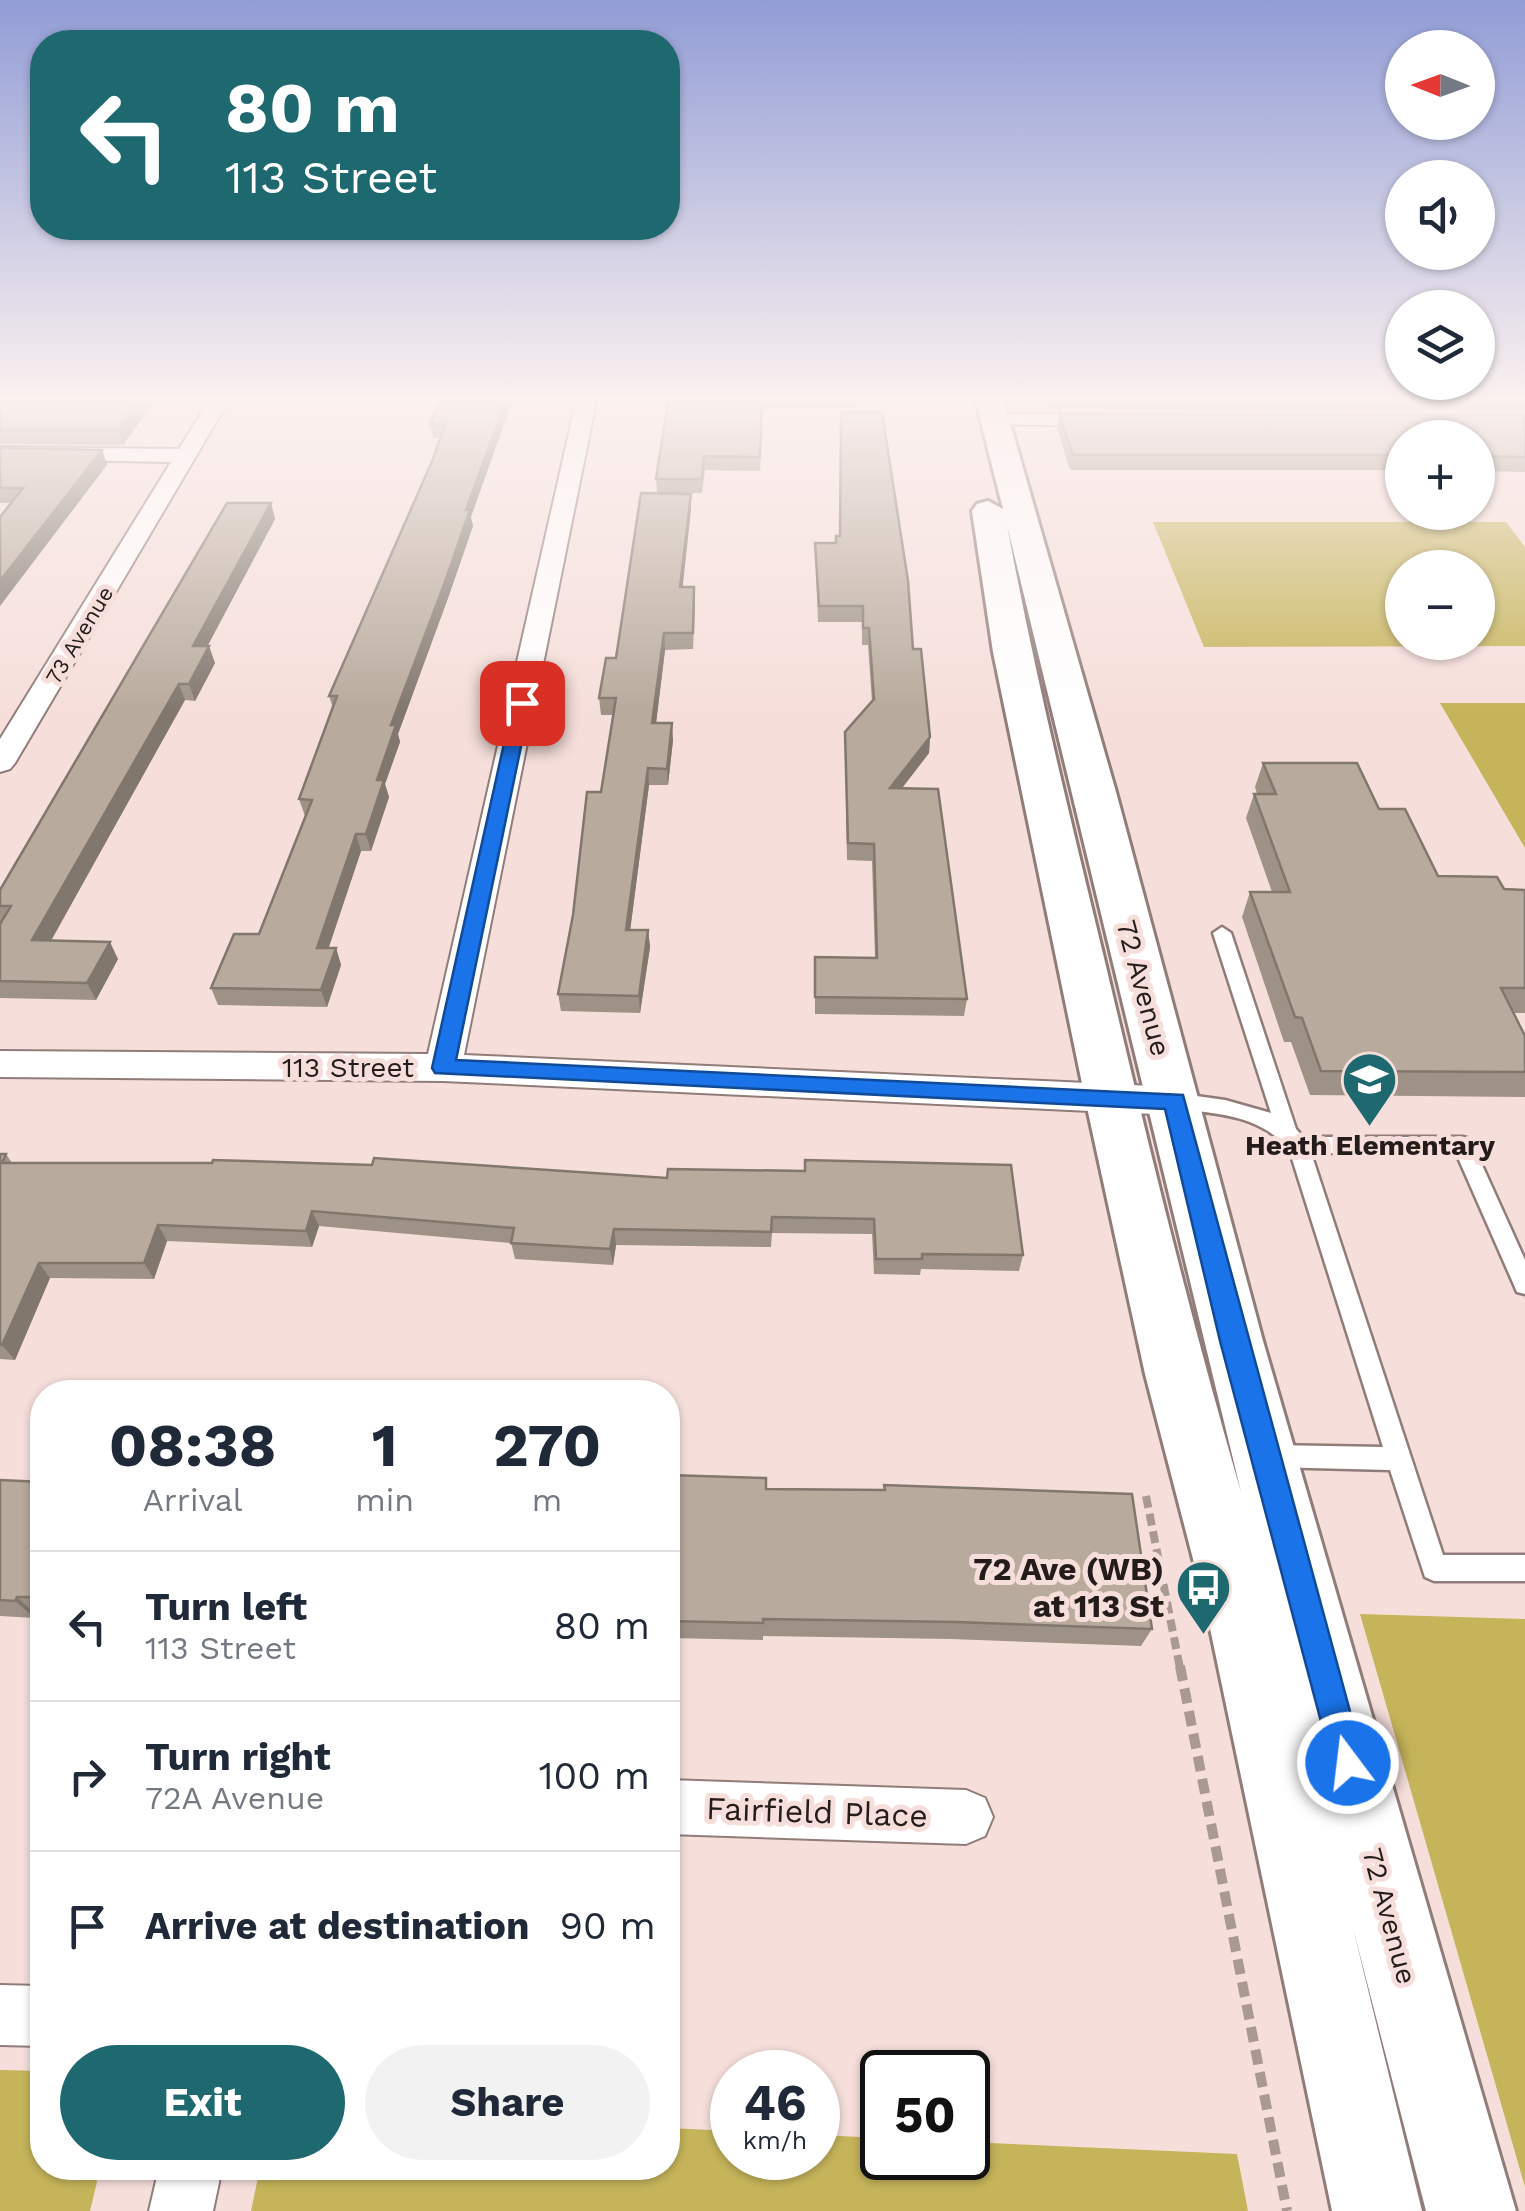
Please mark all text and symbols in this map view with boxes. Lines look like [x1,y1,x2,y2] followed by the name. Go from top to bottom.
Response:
[1385,30,1495,140] north arrow
[1385,30,1495,660] map controls
[225,67,400,149] text: 80 m
[60,70,190,200] icon: left
[225,151,437,204] text: 113 Street
[1385,160,1495,270] button: sound
[1385,290,1495,400] button: layers
[1385,420,1495,530] button: +
[1385,550,1495,660] button: −
[40,582,118,689] street label: 73 Avenue
[480,661,565,746] pin
[495,676,550,731] icon: arrive
[1110,916,1178,1060] street label: 72 Avenue
[1340,1049,1400,1128] school or university icon: Heath Elementary
[282,1051,414,1084] street label: 113 Street
[1245,1129,1495,1162] place label: Heath Elementary
[109,1410,276,1481] text: 08:38
[372,1410,398,1481] text: 1
[493,1410,601,1481] text: 270
[143,1481,243,1519] text: Arrival
[355,1481,414,1519] text: min
[532,1481,562,1519] text: m
[973,1550,1164,1625] place label: 72 Ave (WB) at 113 St
[1173,1557,1233,1636] bus stop icon: 72 Ave (WB) at 113 St
[145,1585,307,1629] text: Turn left
[60,1599,115,1654] icon: left
[554,1604,650,1648] text: 80 m
[145,1629,296,1667] text: 113 Street
[1296,1711,1400,1815] position arrow
[145,1735,331,1779] text: Turn right
[60,1749,115,1804] icon: right
[539,1754,650,1798] text: 100 m
[145,1779,324,1817] text: 72A Avenue
[706,1789,928,1835] street label: Fairfield Place
[1356,1844,1424,1988] street label: 72 Avenue
[60,1899,115,1954] icon: arrive
[145,1904,530,1948] text: Arrive at destination
[560,1904,656,1948] text: 90 m
[60,2045,345,2160] button: Exit
[365,2045,650,2160] button: Share
[860,2050,990,2180] speed limit sign: 50
[743,2073,807,2132] text: 46
[743,2126,807,2155] text: km/h

